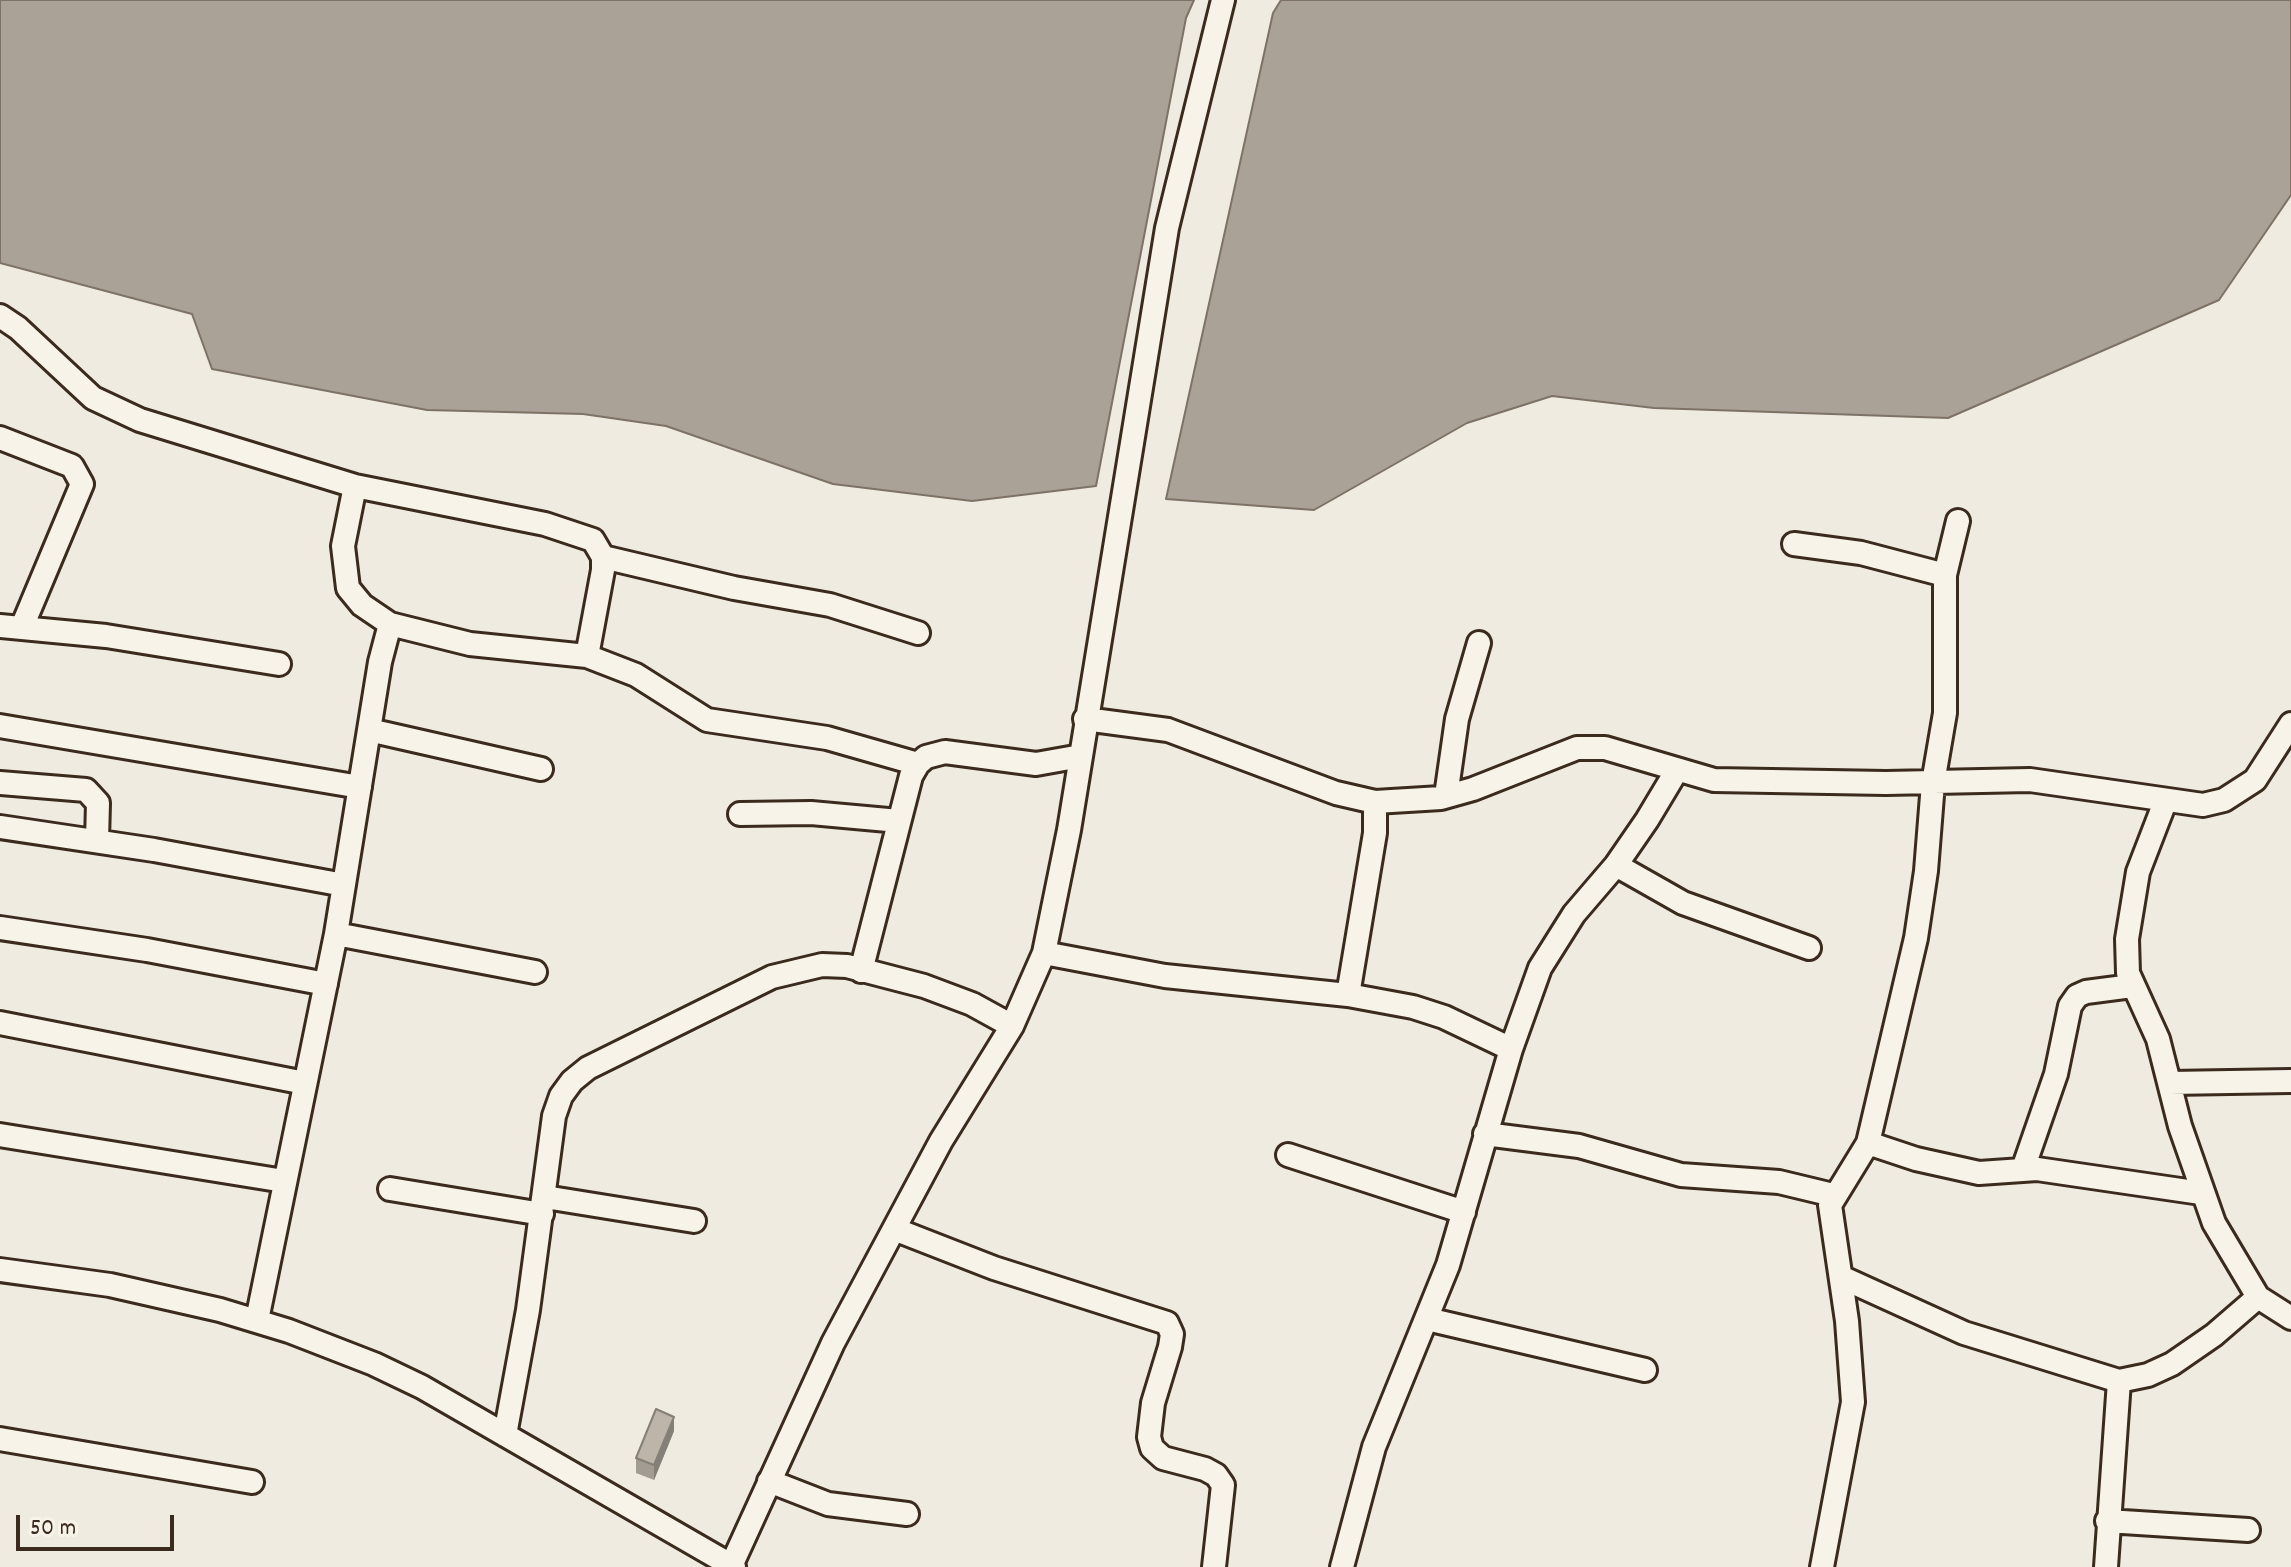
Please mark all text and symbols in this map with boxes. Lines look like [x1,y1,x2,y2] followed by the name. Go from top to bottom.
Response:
[20,1499,178,1549] scale bar
[30,1512,76,1546] text: 50 m

